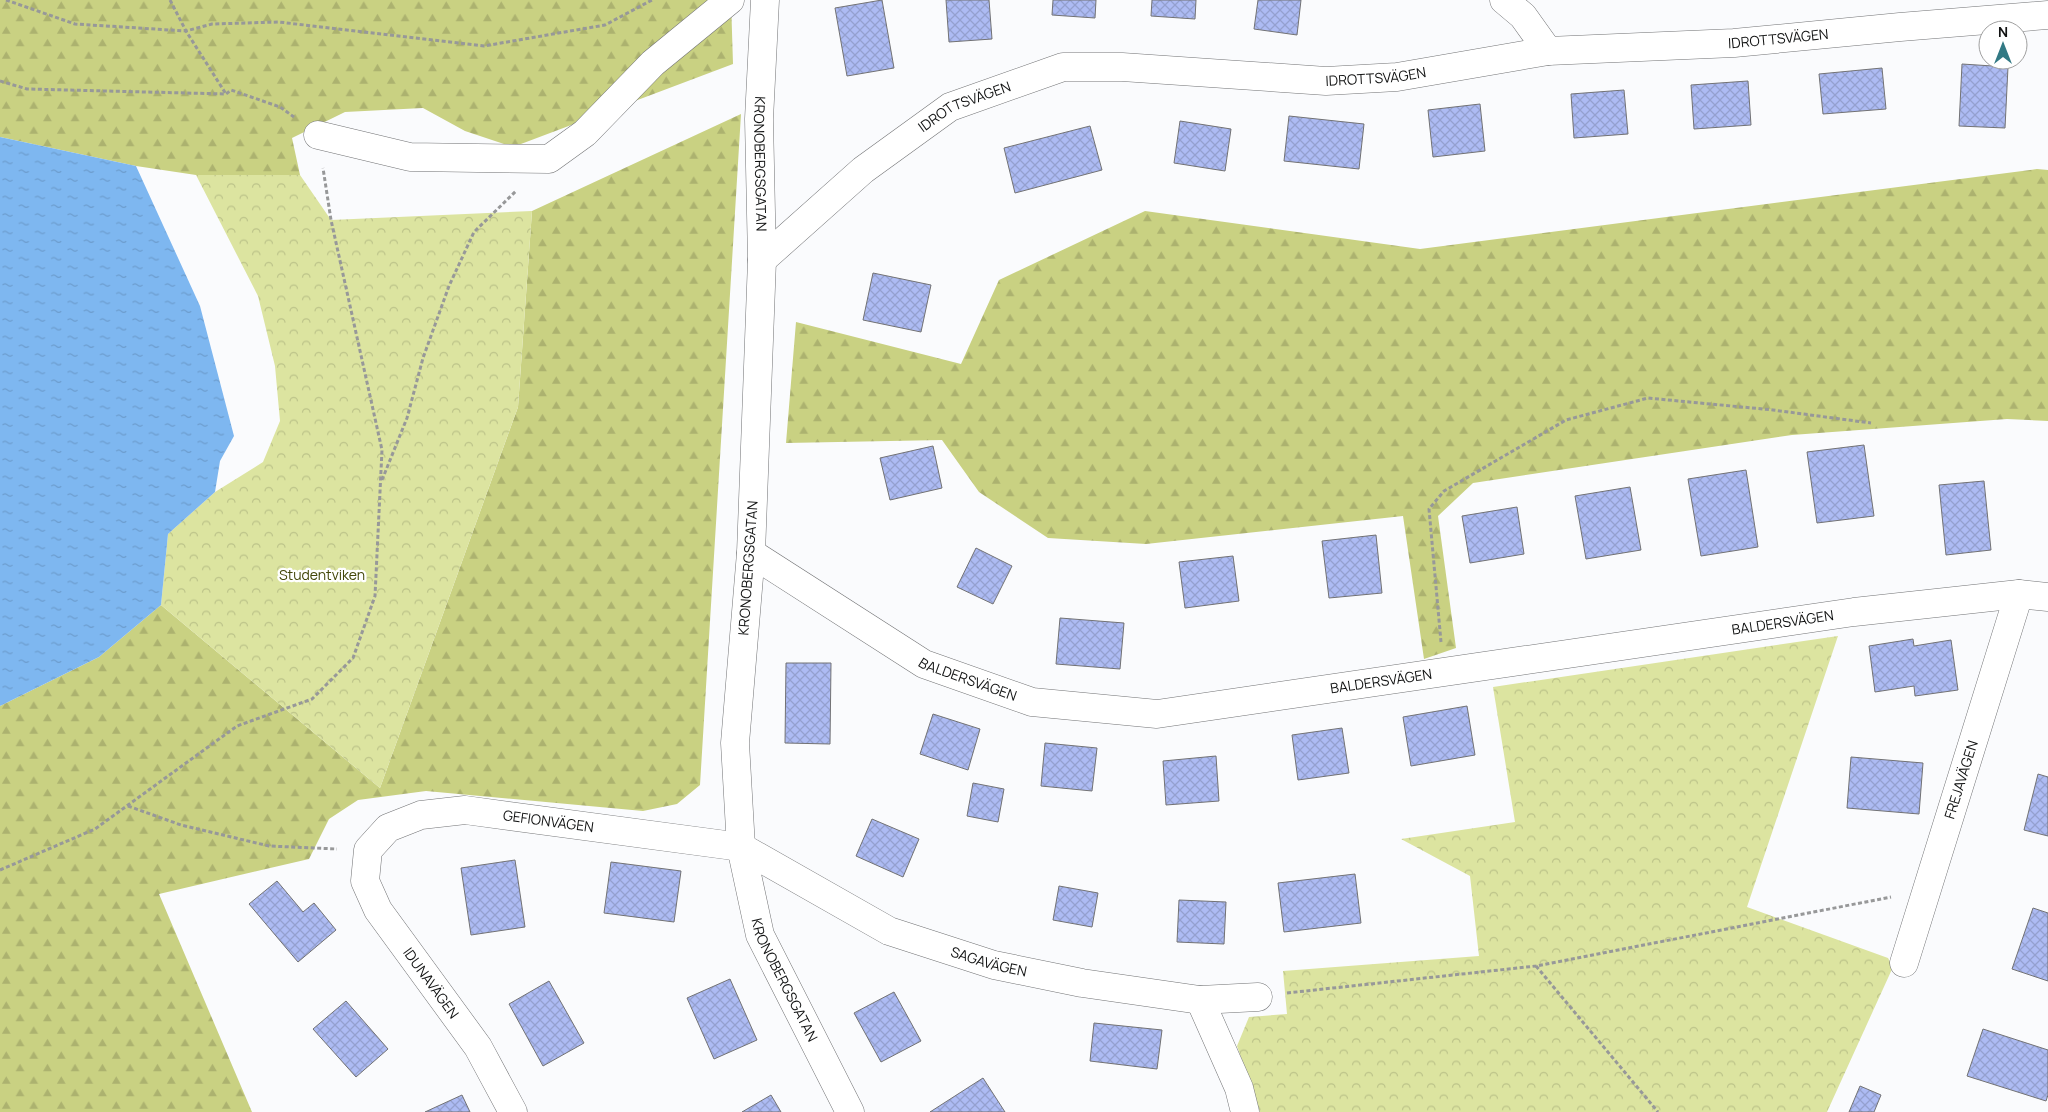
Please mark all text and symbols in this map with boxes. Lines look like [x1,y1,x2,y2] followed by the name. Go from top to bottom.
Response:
[1978,20,2028,70] north arrow
[1998,22,2008,41] text: N
[1728,24,1829,52] street label: IDROTTSVÄGEN
[1325,62,1427,90] street label: IDROTTSVÄGEN
[914,76,1013,136] street label: IDROTTSVÄGEN
[750,96,771,232] street label: KRONOBERGSGATAN
[733,500,762,636] street label: KRONOBERGSGATAN
[279,565,365,584] park label: Studentviken
[1730,605,1835,639] street label: BALDERSVÄGEN
[915,653,1020,705] street label: BALDERSVÄGEN
[1329,664,1433,698] street label: BALDERSVÄGEN
[1939,738,1982,821] street label: FREJAVÄGEN
[502,805,595,836] street label: GEFIONVÄGEN
[748,916,823,1045] street label: KRONOBERGSGATAN
[948,942,1029,980] street label: SAGAVÄGEN
[399,943,464,1022] street label: IDUNAVÄGEN

